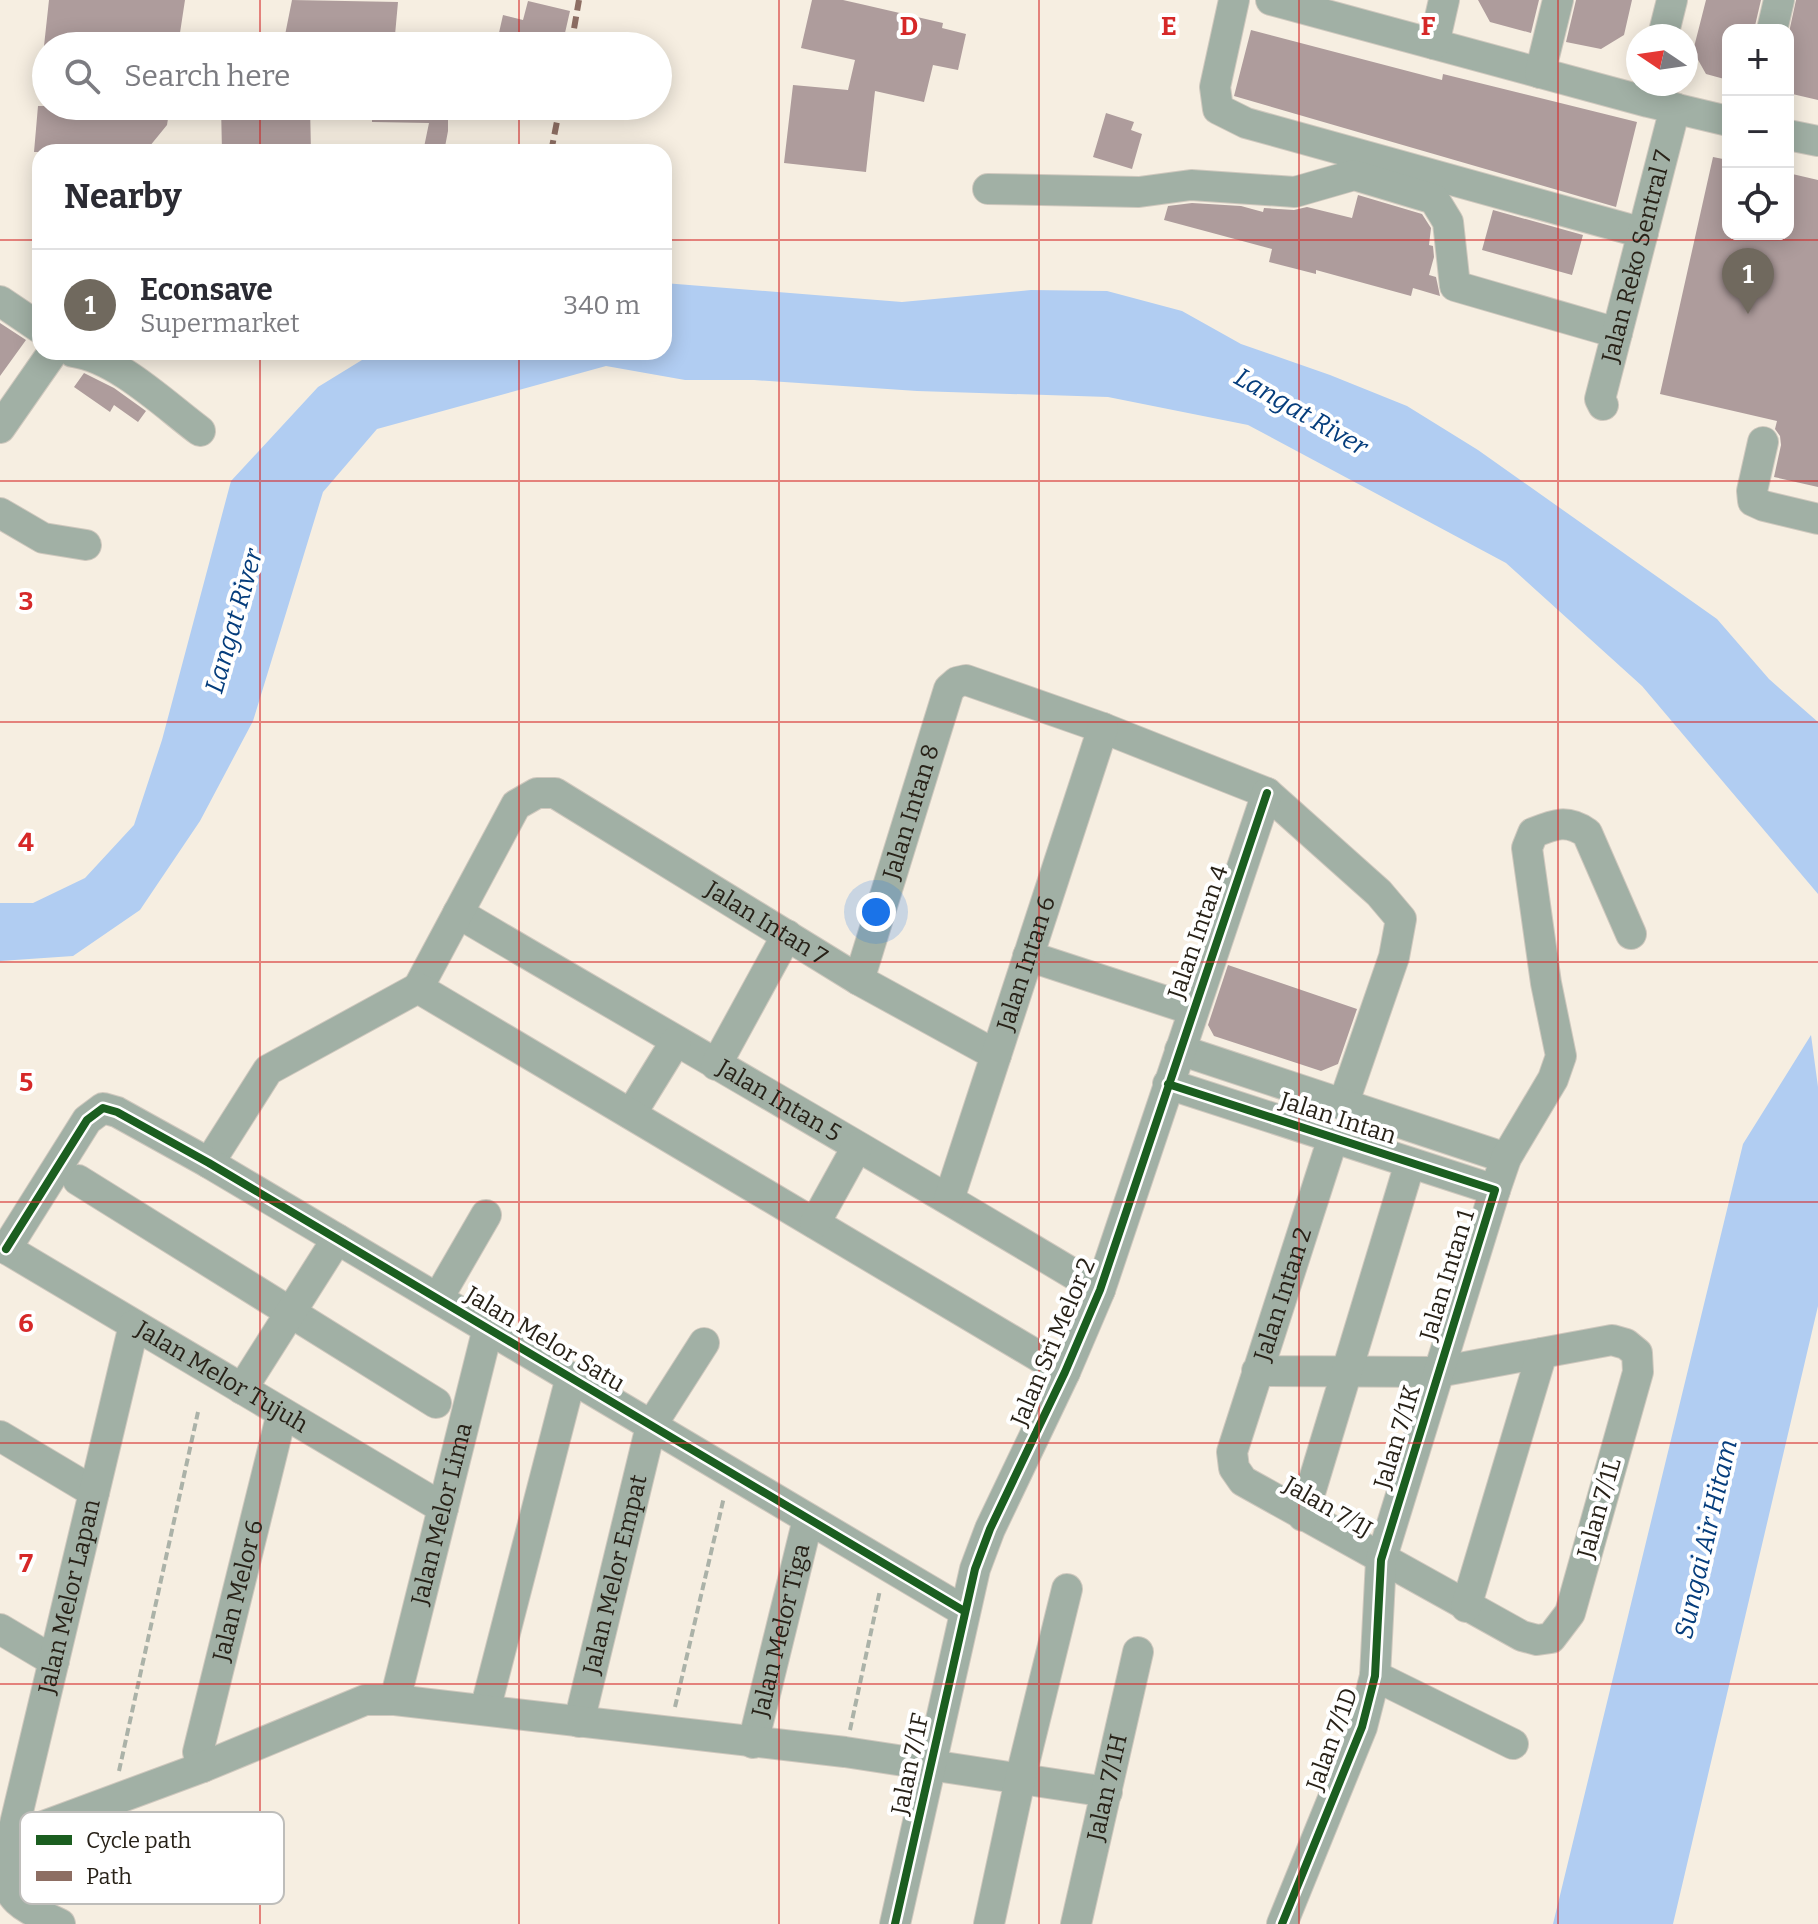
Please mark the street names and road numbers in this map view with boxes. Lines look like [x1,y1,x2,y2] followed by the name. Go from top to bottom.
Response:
[1596,147,1678,366] street label: Jalan Reko Sentral 7
[877,741,945,884] street label: Jalan Intan 8
[1162,861,1234,1003] street label: Jalan Intan 4
[700,875,832,971] street label: Jalan Intan 7
[991,893,1061,1035] street label: Jalan Intan 6
[712,1053,846,1147] street label: Jalan Intan 5
[1275,1086,1400,1150] street label: Jalan Intan
[1414,1206,1480,1345] street label: Jalan Intan 1
[1248,1224,1317,1365] street label: Jalan Intan 2
[1005,1254,1101,1431] street label: Jalan Sri Melor 2
[459,1280,630,1398] street label: Jalan Melor Satu
[130,1314,313,1439] street label: Jalan Melor Tujuh
[1368,1382,1426,1493] street label: Jalan 7/1K
[405,1420,478,1609] street label: Jalan Melor Lima
[1571,1455,1627,1562] street label: Jalan 7/1L
[1278,1470,1377,1544] street label: Jalan 7/1J
[577,1471,653,1678] street label: Jalan Melor Empat
[32,1496,106,1698] street label: Jalan Melor Lapan
[207,1517,269,1665] street label: Jalan Melor 6
[746,1541,815,1721] street label: Jalan Melor Tiga
[1300,1684,1363,1795] street label: Jalan 7/1D
[885,1711,934,1818] street label: Jalan 7/1F
[1081,1731,1133,1845] street label: Jalan 7/1H

